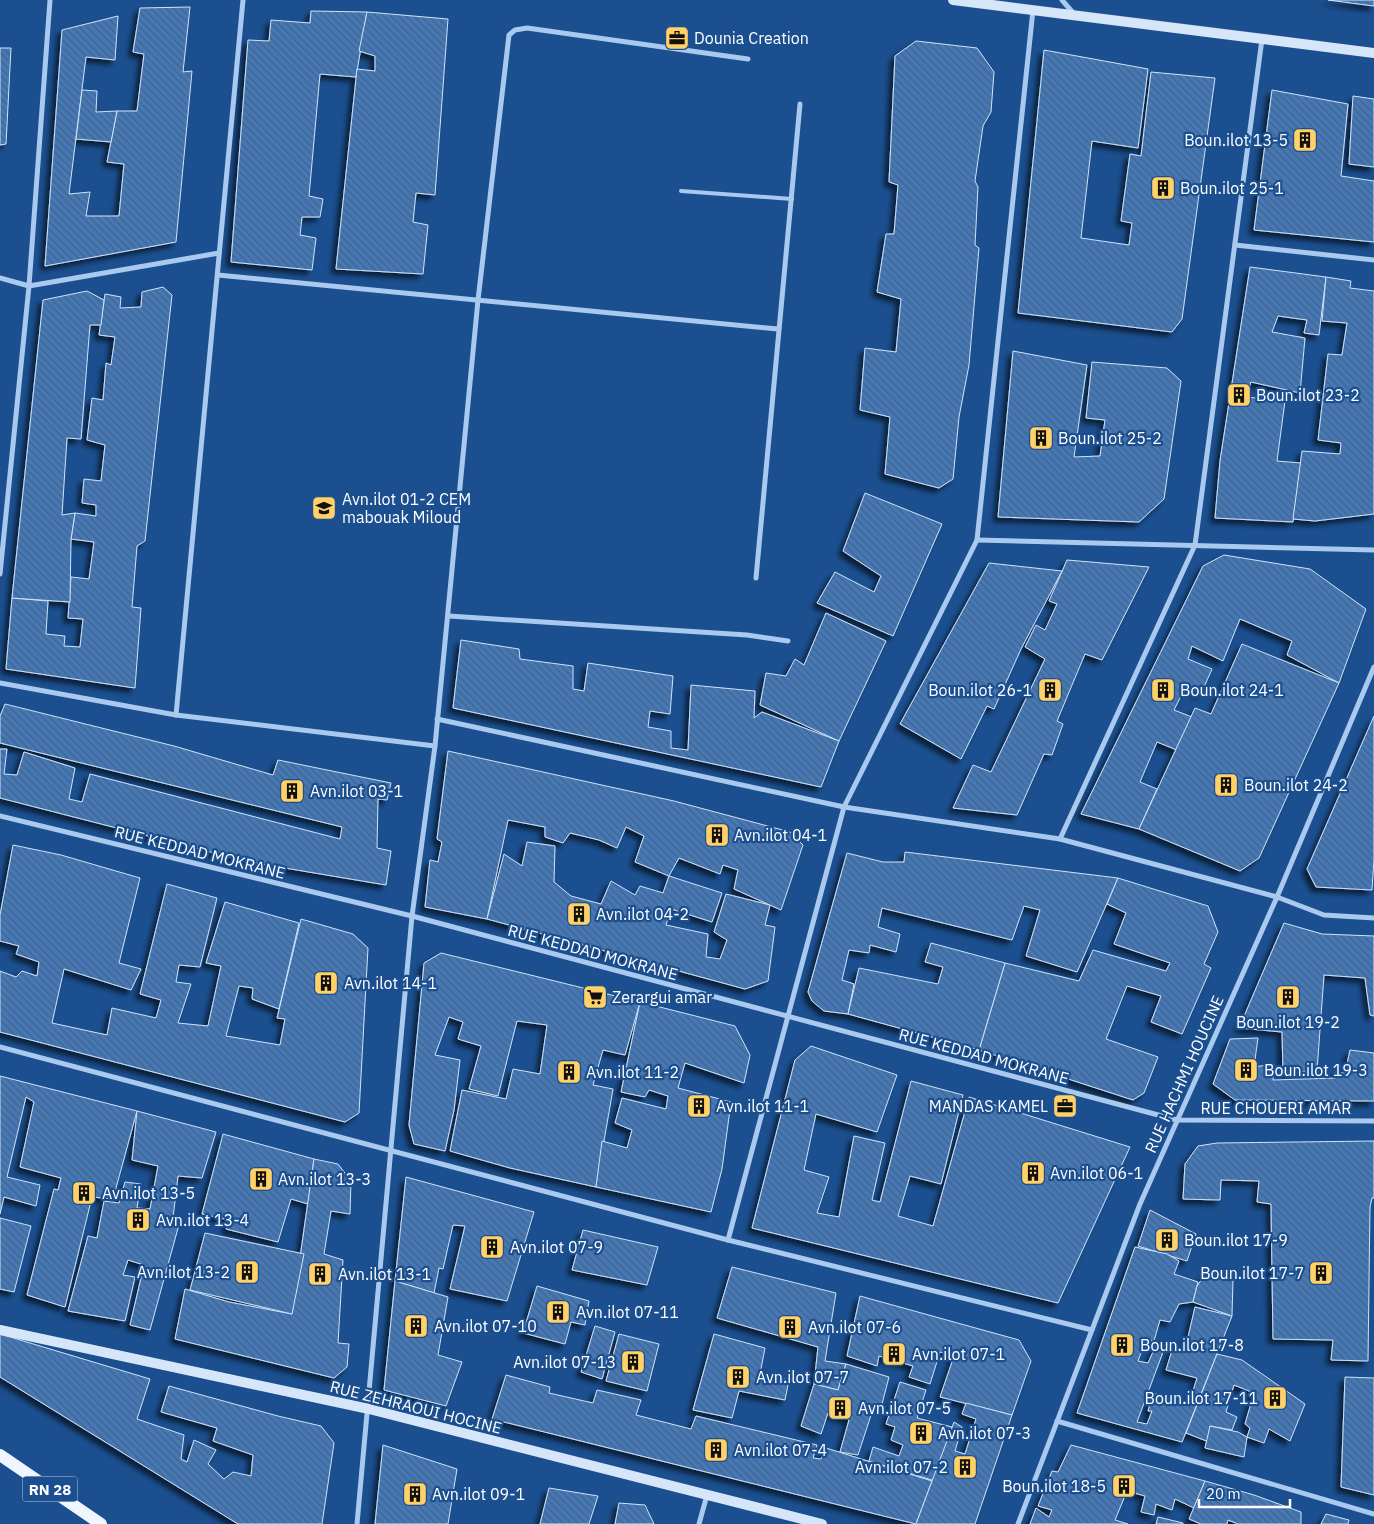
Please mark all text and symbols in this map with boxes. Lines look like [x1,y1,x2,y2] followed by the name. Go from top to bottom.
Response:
[664,25,690,51] office icon: Dounia Creation
[694,28,809,48] place label: Dounia Creation
[1292,127,1318,153] building icon: Boun.ilot 13-5
[1184,130,1288,150] place label: Boun.ilot 13-5
[1150,175,1176,201] building icon: Boun.ilot 25-1
[1180,178,1284,198] place label: Boun.ilot 25-1
[1226,382,1252,408] building icon: Boun.ilot 23-2
[1256,385,1360,405] place label: Boun.ilot 23-2
[1028,425,1054,451] building icon: Boun.ilot 25-2
[1058,428,1162,448] place label: Boun.ilot 25-2
[342,489,471,527] place label: Avn.ilot 01-2 CEM mabouak Miloud
[311,495,337,521] school or university icon: Avn.ilot 01-2 CEM mabouak Miloud
[1037,677,1063,703] building icon: Boun.ilot 26-1
[1150,677,1176,703] building icon: Boun.ilot 24-1
[928,680,1032,700] place label: Boun.ilot 26-1
[1180,680,1284,700] place label: Boun.ilot 24-1
[1213,772,1239,798] building icon: Boun.ilot 24-2
[1244,775,1348,795] place label: Boun.ilot 24-2
[279,778,305,804] building icon: Avn.ilot 03-1
[310,781,403,801] place label: Avn.ilot 03-1
[113,821,287,883] street label: RUE KEDDAD MOKRANE
[704,822,730,848] building icon: Avn.ilot 04-1
[734,825,827,845] place label: Avn.ilot 04-1
[566,901,592,927] building icon: Avn.ilot 04-2
[596,904,689,924] place label: Avn.ilot 04-2
[506,920,680,984] street label: RUE KEDDAD MOKRANE
[313,970,339,996] building icon: Avn.ilot 14-1
[344,973,437,993] place label: Avn.ilot 14-1
[582,984,608,1010] supermarket icon: Zerargui amar
[1275,984,1301,1010] building icon: Boun.ilot 19-2
[612,987,712,1007] place label: Zerargui amar
[1140,992,1228,1156] street label: RUE HACHMI HOUCINE
[1236,1012,1340,1032] place label: Boun.ilot 19-2
[897,1024,1071,1088] street label: RUE KEDDAD MOKRANE
[1233,1057,1259,1083] building icon: Boun.ilot 19-3
[556,1059,582,1085] building icon: Avn.ilot 11-2
[1264,1060,1368,1080] place label: Boun.ilot 19-3
[586,1062,679,1082] place label: Avn.ilot 11-2
[686,1093,712,1119] building icon: Avn.ilot 11-1
[1052,1093,1078,1119] office icon: MANDAS KAMEL
[716,1096,809,1116] place label: Avn.ilot 11-1
[929,1096,1048,1116] place label: MANDAS KAMEL
[1201,1098,1351,1118] street label: RUE CHOUERI AMAR
[1020,1160,1046,1186] building icon: Avn.ilot 06-1
[1050,1163,1143,1183] place label: Avn.ilot 06-1
[248,1166,274,1192] building icon: Avn.ilot 13-3
[278,1169,371,1189] place label: Avn.ilot 13-3
[71,1180,97,1206] building icon: Avn.ilot 13-5
[102,1183,195,1203] place label: Avn.ilot 13-5
[125,1207,151,1233] building icon: Avn.ilot 13-4
[156,1210,249,1230] place label: Avn.ilot 13-4
[1154,1227,1180,1253] building icon: Boun.ilot 17-9
[1184,1230,1288,1250] place label: Boun.ilot 17-9
[479,1234,505,1260] building icon: Avn.ilot 07-9
[510,1237,603,1257] place label: Avn.ilot 07-9
[234,1259,260,1285] building icon: Avn.ilot 13-2
[1308,1260,1334,1286] building icon: Boun.ilot 17-7
[307,1261,333,1287] building icon: Avn.ilot 13-1
[137,1262,230,1282] place label: Avn.ilot 13-2
[1200,1263,1304,1283] place label: Boun.ilot 17-7
[338,1264,431,1284] place label: Avn.ilot 13-1
[545,1299,571,1325] building icon: Avn.ilot 07-11
[576,1302,679,1322] place label: Avn.ilot 07-11
[403,1313,429,1339] building icon: Avn.ilot 07-10
[777,1314,803,1340] building icon: Avn.ilot 07-6
[434,1316,537,1336] place label: Avn.ilot 07-10
[808,1317,901,1337] place label: Avn.ilot 07-6
[1109,1332,1135,1358] building icon: Boun.ilot 17-8
[1140,1335,1244,1355] place label: Boun.ilot 17-8
[881,1341,907,1367] building icon: Avn.ilot 07-1
[912,1344,1005,1364] place label: Avn.ilot 07-1
[620,1349,646,1375] building icon: Avn.ilot 07-13
[513,1352,616,1372] place label: Avn.ilot 07-13
[725,1364,751,1390] building icon: Avn.ilot 07-7
[756,1367,849,1387] place label: Avn.ilot 07-7
[328,1376,504,1438] street label: RUE ZEHRAOUI HOCINE
[1262,1385,1288,1411] building icon: Boun.ilot 17-11
[1145,1388,1258,1408] place label: Boun.ilot 17-11
[827,1395,853,1421] building icon: Avn.ilot 07-5
[858,1398,951,1418] place label: Avn.ilot 07-5
[908,1420,934,1446] building icon: Avn.ilot 07-3
[938,1423,1031,1443] place label: Avn.ilot 07-3
[703,1437,729,1463] building icon: Avn.ilot 07-4
[734,1440,827,1460] place label: Avn.ilot 07-4
[952,1454,978,1480] building icon: Avn.ilot 07-2
[855,1457,948,1477] place label: Avn.ilot 07-2
[1111,1473,1137,1499] building icon: Boun.ilot 18-5
[22,1476,78,1502] road number: RN 28
[1002,1476,1106,1496] place label: Boun.ilot 18-5
[1199,1476,1290,1508] scale bar
[402,1481,428,1507] building icon: Avn.ilot 09-1
[432,1484,525,1504] place label: Avn.ilot 09-1
[1206,1484,1241,1503] text: 20 m

